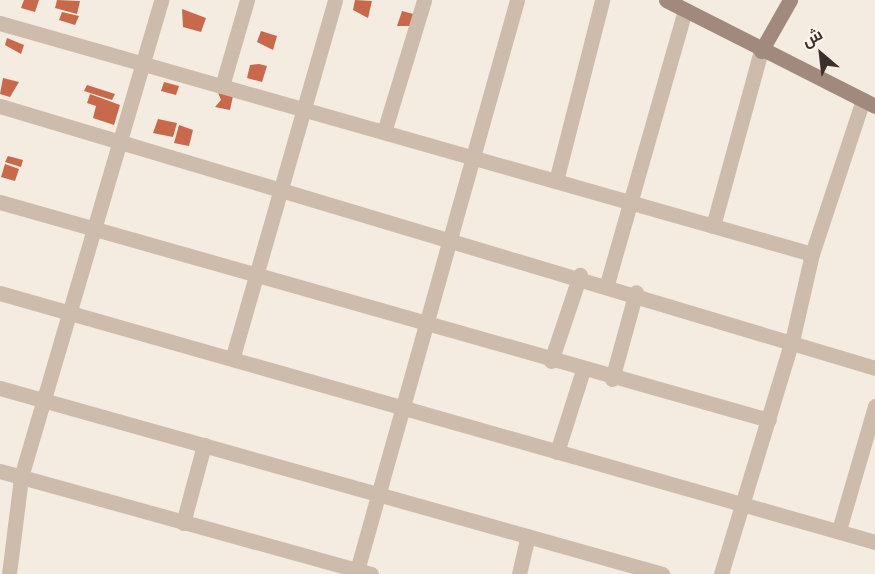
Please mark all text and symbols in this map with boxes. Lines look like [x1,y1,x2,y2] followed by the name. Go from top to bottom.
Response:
[791,24,851,84] north arrow
[799,24,826,51] text: ش

